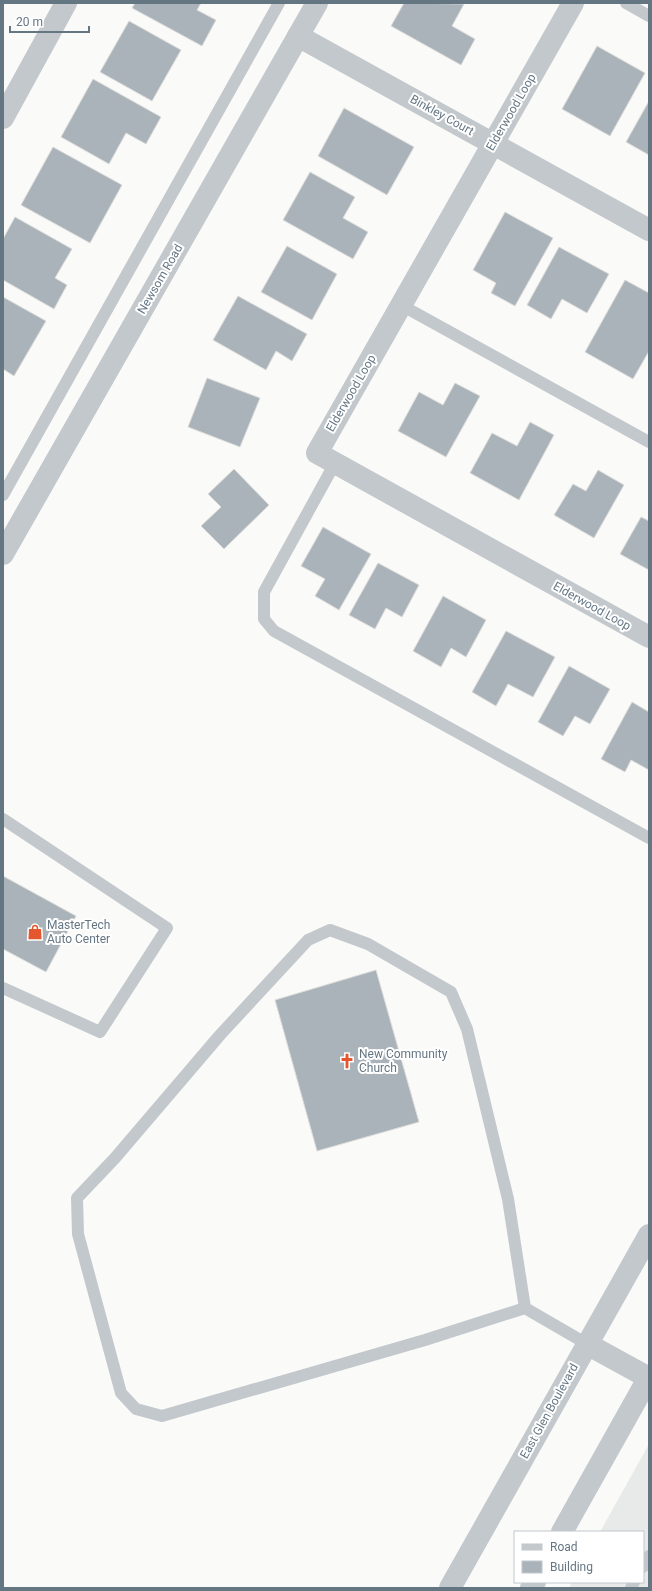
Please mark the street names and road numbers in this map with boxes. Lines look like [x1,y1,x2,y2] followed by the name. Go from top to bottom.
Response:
[483,71,539,153] street label: Elderwood Loop
[408,92,476,138] street label: Binkley Court
[134,242,186,316] street label: Newsom Road
[323,352,379,434] street label: Elderwood Loop
[551,579,633,633] street label: Elderwood Loop
[517,1361,581,1461] street label: East Glen Boulevard

